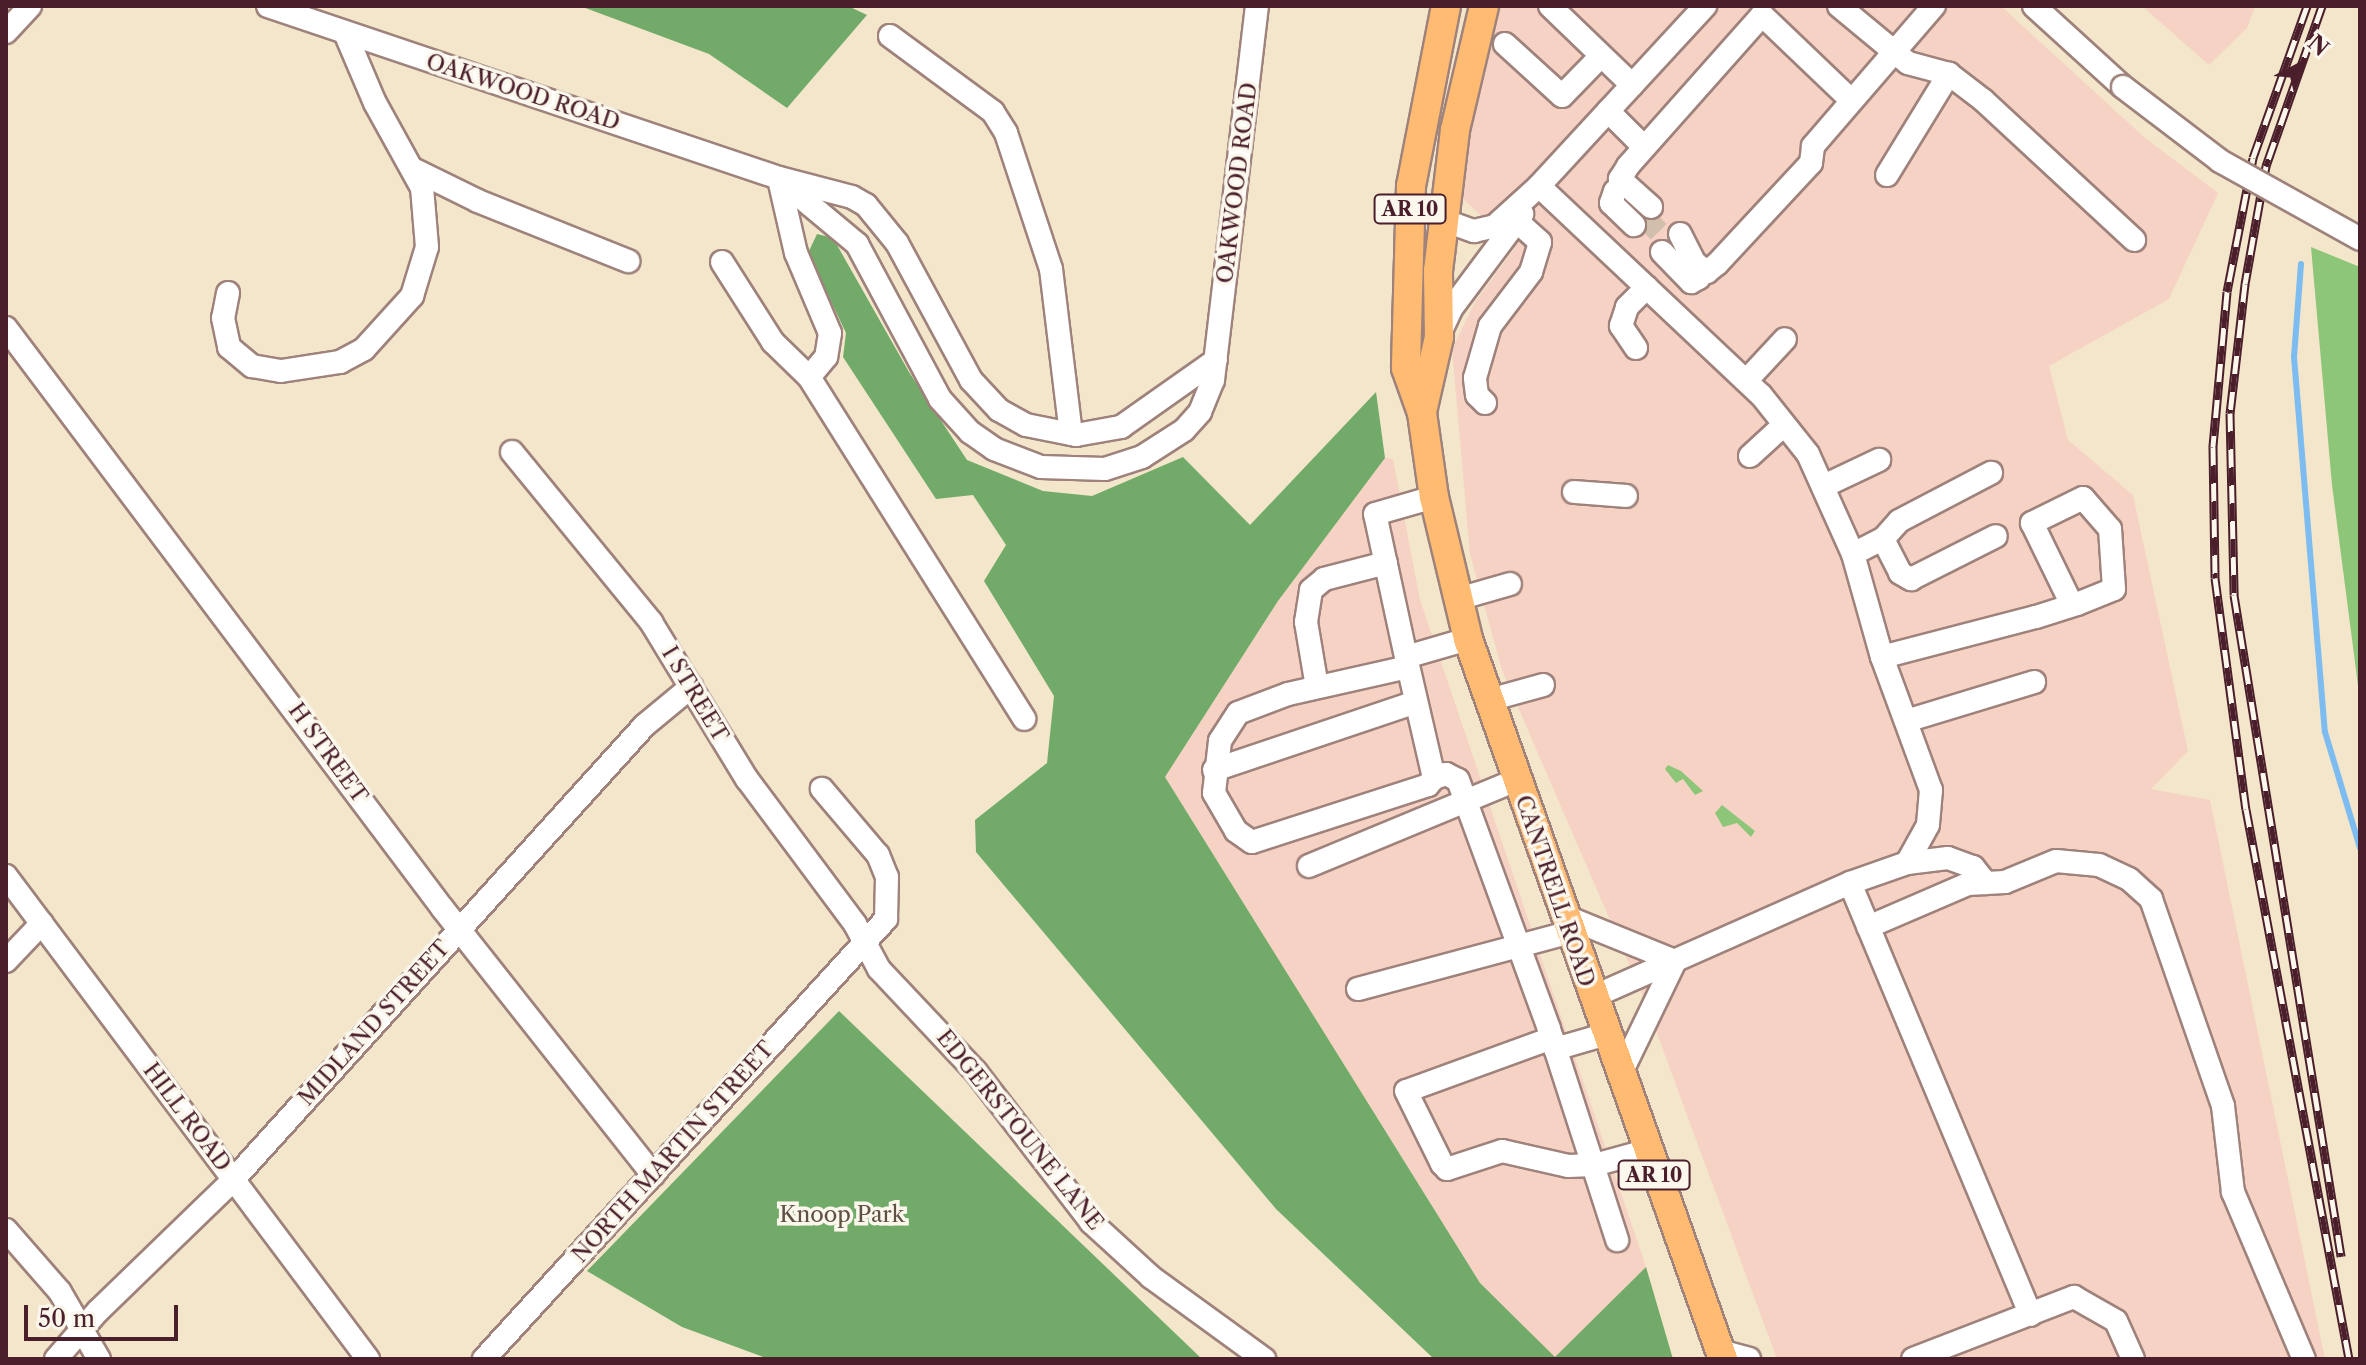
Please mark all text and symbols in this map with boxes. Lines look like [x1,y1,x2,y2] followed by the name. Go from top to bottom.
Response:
[2262,24,2342,104] north arrow
[2302,29,2334,62] text: N
[423,48,623,136] street label: OAKWOOD ROAD
[1212,81,1262,285] street label: OAKWOOD ROAD
[1372,193,1448,225] road number: AR 10
[656,641,734,747] street label: I STREET
[283,698,373,808] street label: H STREET
[1510,791,1600,991] street label: CANTRELL ROAD
[293,935,455,1111] street label: MIDLAND STREET
[931,1025,1109,1235] street label: EDGERSTOUNE LANE
[567,1036,779,1268] street label: NORTH MARTIN STREET
[138,1057,236,1177] street label: HILL ROAD
[1616,1159,1692,1191] road number: AR 10
[779,1202,905,1228] park label: Knoop Park
[28,1289,182,1339] scale bar
[38,1304,95,1333] text: 50 m

